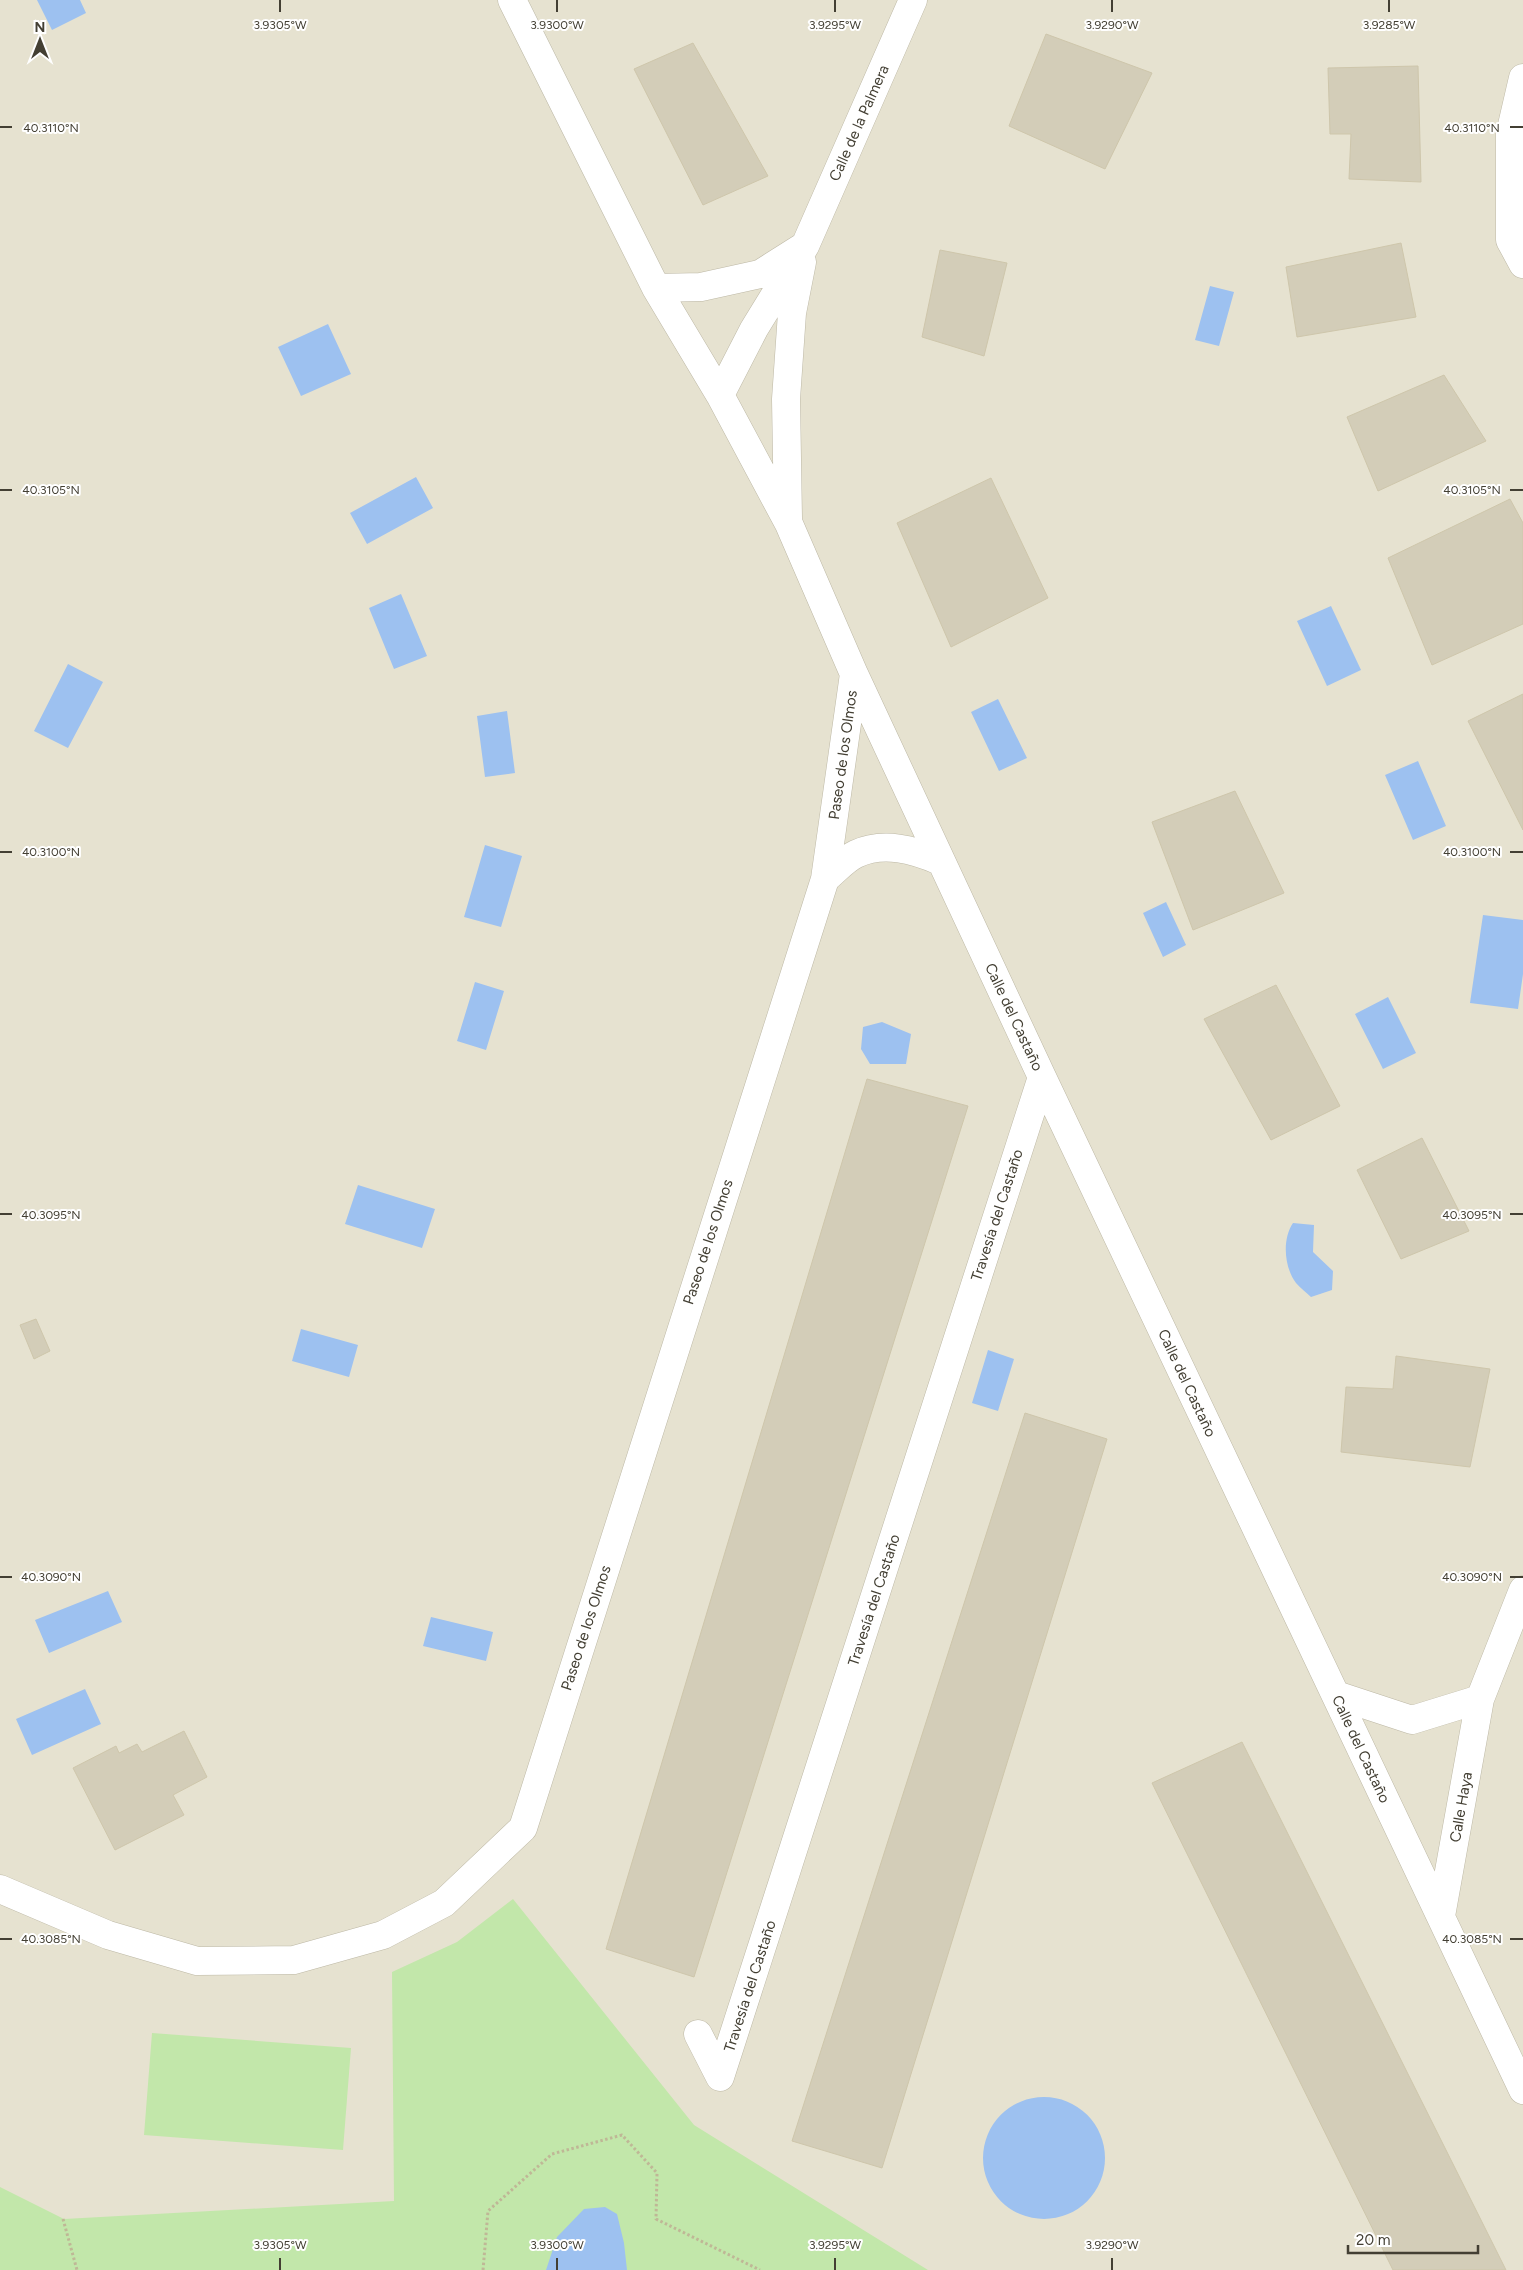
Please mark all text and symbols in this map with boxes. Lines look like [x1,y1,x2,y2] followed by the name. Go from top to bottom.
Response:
[15,15,65,65] north arrow
[254,18,307,32] text: 3.9305°W
[530,18,584,32] text: 3.9300°W
[809,18,862,32] text: 3.9295°W
[1086,18,1139,32] text: 3.9290°W
[1363,18,1416,32] text: 3.9285°W
[35,19,45,36] text: N
[825,62,893,184] street label: Calle de la Palmera
[23,121,79,135] text: 40.3110°N
[1444,121,1500,135] text: 40.3110°N
[22,483,80,497] text: 40.3105°N
[1443,483,1501,497] text: 40.3105°N
[825,689,861,821] street label: Paseo de los Olmos
[22,845,80,859] text: 40.3100°N
[1443,845,1501,859] text: 40.3100°N
[981,960,1047,1074] street label: Calle del Castaño
[967,1146,1027,1283] street label: Travesía del Castaño
[679,1177,737,1307] street label: Paseo de los Olmos
[21,1208,81,1222] text: 40.3095°N
[1442,1208,1502,1222] text: 40.3095°N
[1154,1326,1220,1440] street label: Calle del Castaño
[844,1531,904,1668] street label: Travesía del Castaño
[557,1563,615,1693] street label: Paseo de los Olmos
[21,1570,81,1584] text: 40.3090°N
[1442,1570,1502,1584] text: 40.3090°N
[1328,1692,1394,1806] street label: Calle del Castaño
[1446,1770,1476,1844] street label: Calle Haya
[720,1917,780,2054] street label: Travesía del Castaño
[21,1932,81,1946] text: 40.3085°N
[1442,1932,1502,1946] text: 40.3085°N
[1348,2222,1478,2254] scale bar
[1356,2231,1390,2249] text: 20 m
[254,2238,307,2252] text: 3.9305°W
[530,2238,584,2252] text: 3.9300°W
[809,2238,862,2252] text: 3.9295°W
[1086,2238,1139,2252] text: 3.9290°W

